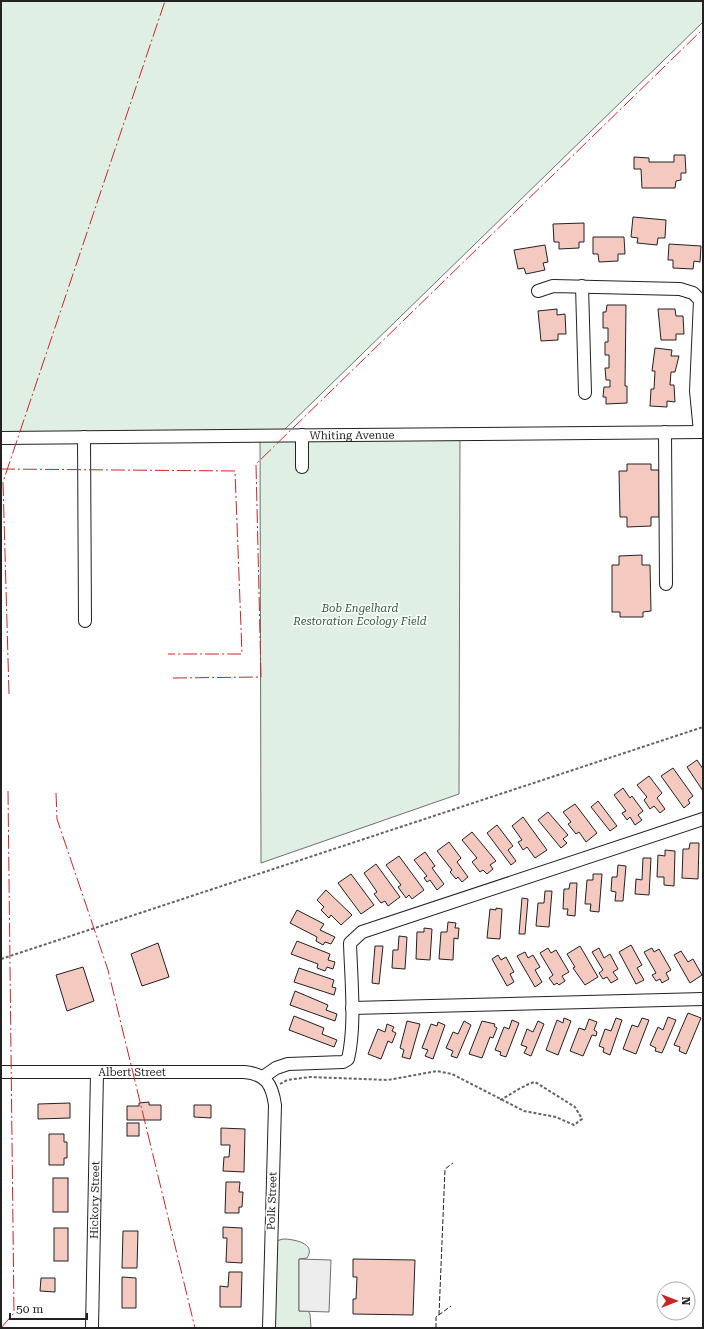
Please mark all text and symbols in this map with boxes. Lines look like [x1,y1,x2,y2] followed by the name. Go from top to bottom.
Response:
[309,428,395,442] street label: Whiting Avenue
[292,602,427,628] park label: Bob Engelhard Restoration Ecology Field
[98,1066,166,1079] street label: Albert Street
[87,1161,102,1239] street label: Hickory Street
[264,1172,280,1230] street label: Polk Street
[656,1281,696,1321] north arrow
[10,1295,87,1321] scale bar
[679,1297,692,1306] text: N
[16,1302,43,1316] text: 50 m

